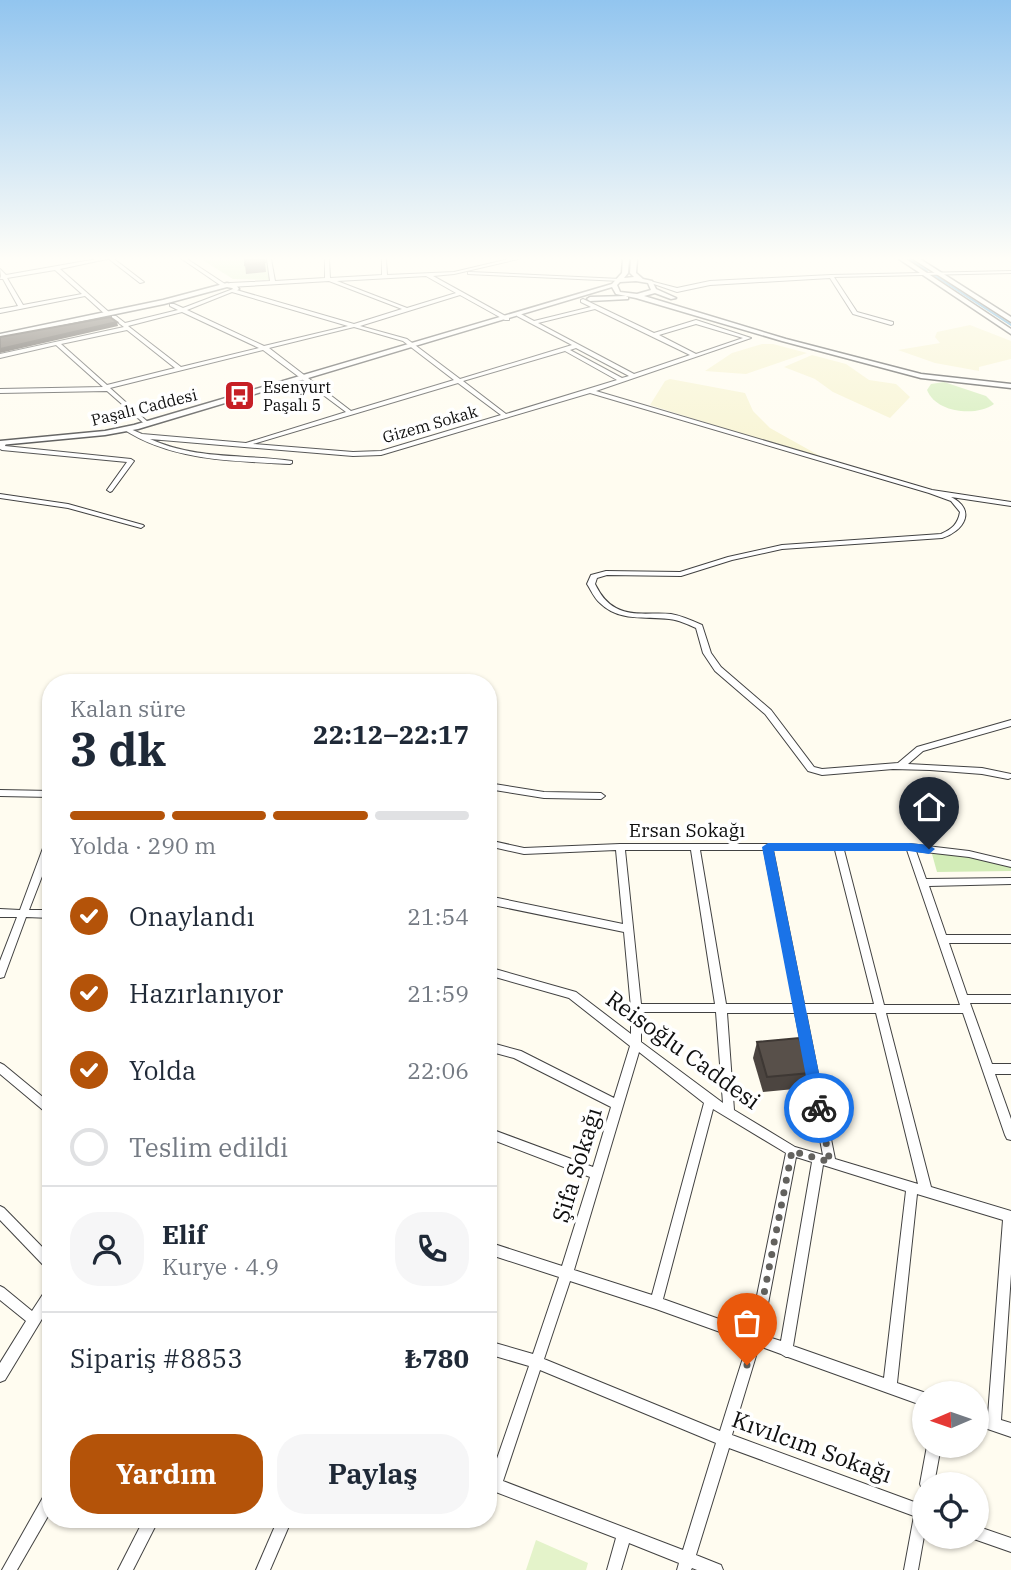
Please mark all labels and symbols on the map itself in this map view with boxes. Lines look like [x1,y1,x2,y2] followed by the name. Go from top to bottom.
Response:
[263,377,331,415] place label: Esenyurt Paşalı 5
[223,379,257,413] bus stop icon: Esenyurt Paşalı 5
[89,384,199,430] street label: Paşalı Caddesi
[380,401,480,447] street label: Gizem Sokak
[899,777,959,849] pin
[629,818,745,842] street label: Ersan Sokağı
[600,983,767,1115] street label: Reisoğlu Caddesi
[784,1073,854,1143] courier
[544,1104,608,1226] street label: Şifa Sokağı
[717,1293,777,1365] pin
[912,1381,989,1458] north arrow
[728,1403,897,1489] street label: Kıvılcım Sokağı

